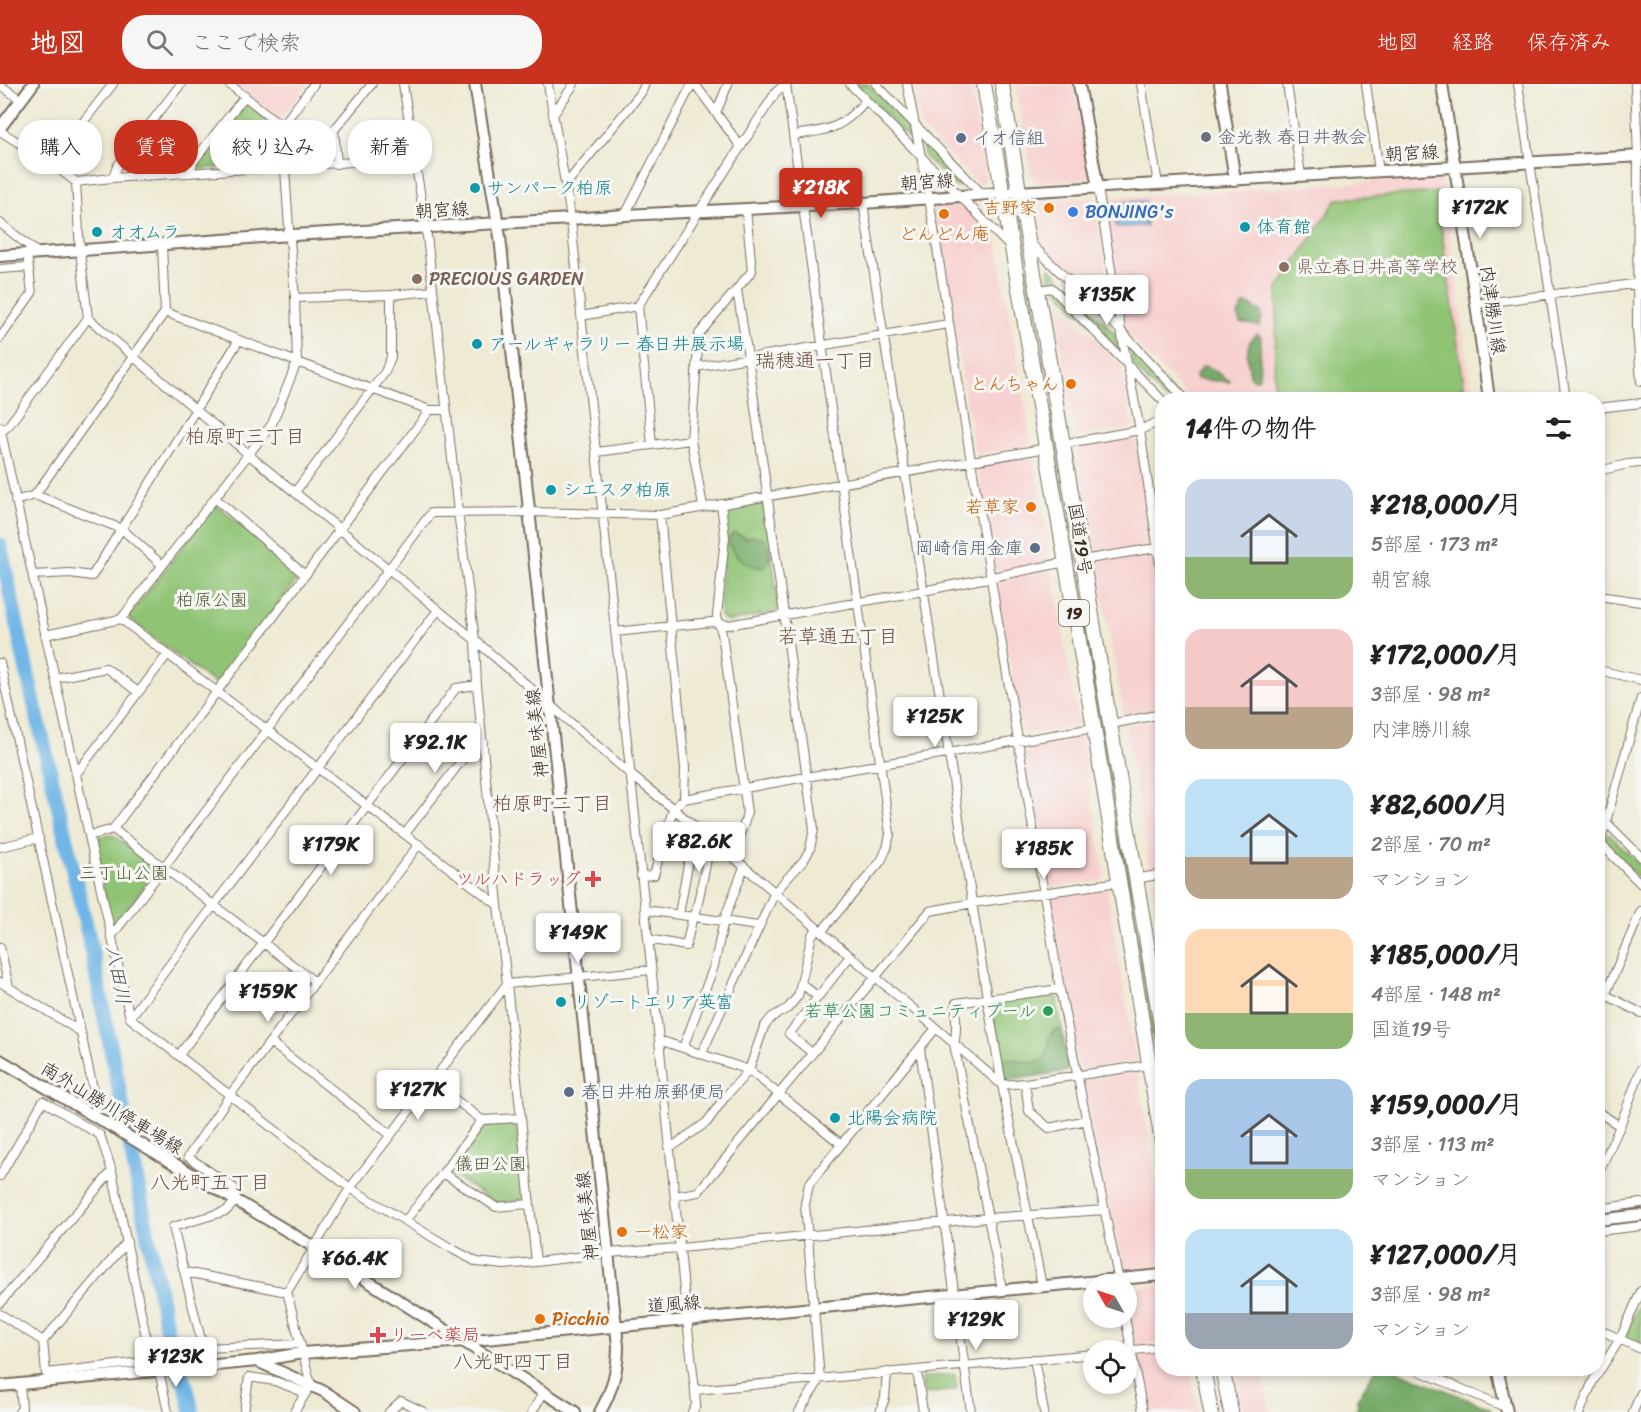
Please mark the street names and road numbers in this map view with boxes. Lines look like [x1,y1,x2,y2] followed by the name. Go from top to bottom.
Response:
[1384,136,1440,170] street label: 朝宮線
[899,164,955,200] street label: 朝宮線
[414,193,470,227] street label: 朝宮線
[1471,263,1515,357] street label: 内津勝川線
[1059,501,1101,577] street label: 国道19号
[1059,600,1089,626] road number: 19
[516,687,558,779] street label: 神屋味美線
[34,1053,190,1163] street label: 南外山勝川停車場線
[566,1170,608,1262] street label: 神屋味美線
[646,1286,702,1322] street label: 道風線

